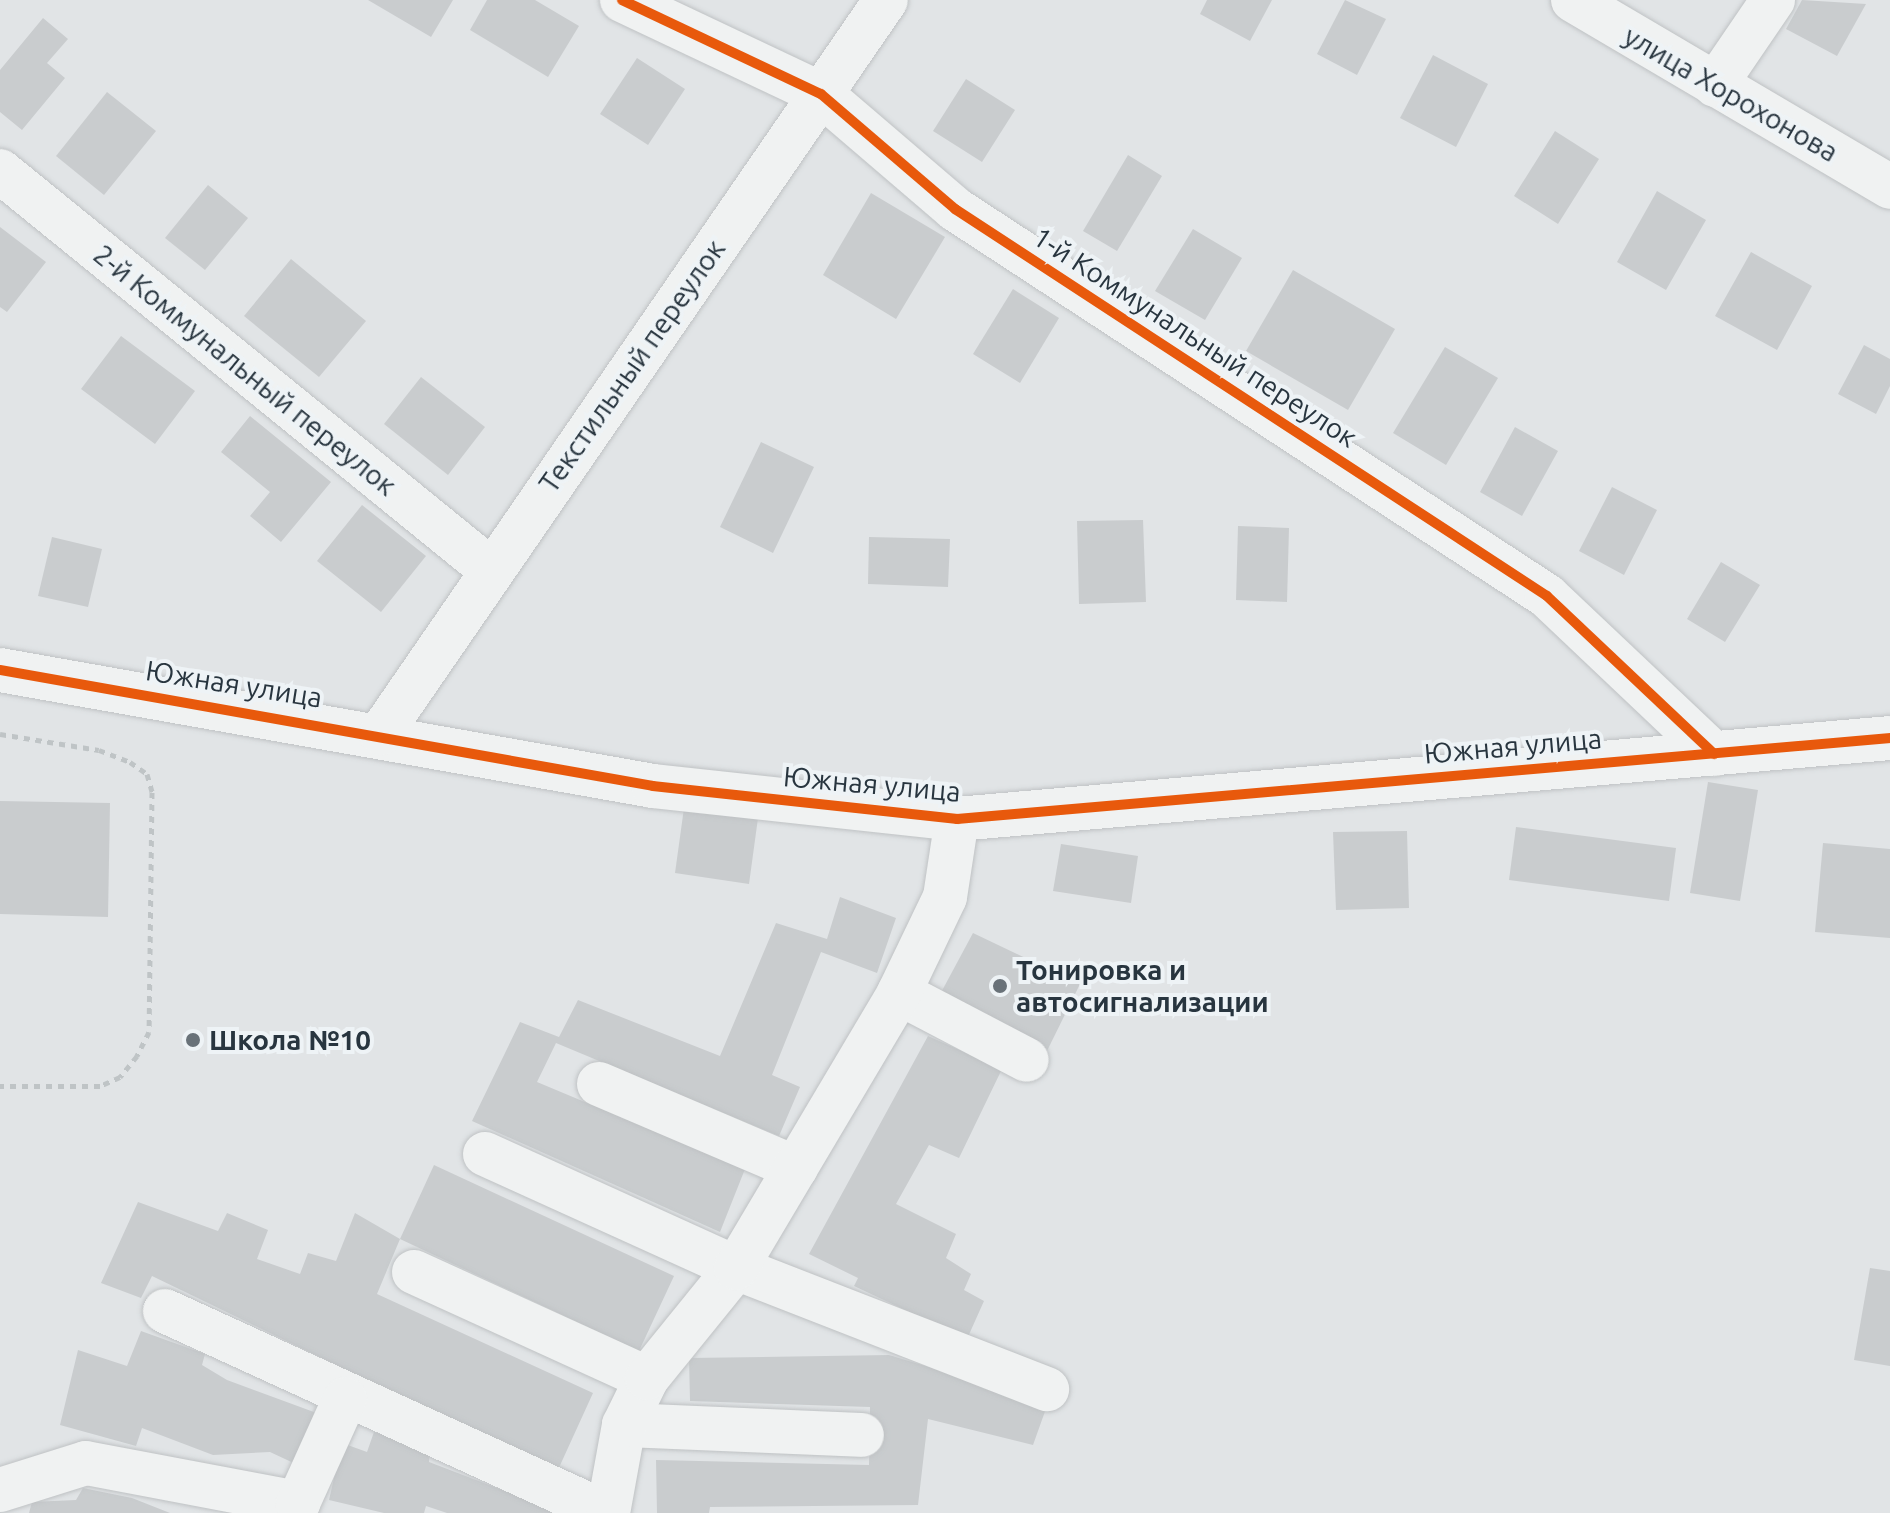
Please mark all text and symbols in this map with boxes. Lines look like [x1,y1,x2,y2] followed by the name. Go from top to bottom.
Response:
[1618,19,1844,169] street label: улица Хорохонова
[1027,220,1363,454] street label: 1-й Коммунальный переулок
[532,233,732,499] street label: Текстильный переулок
[87,238,403,502] street label: 2-й Коммунальный переулок
[143,653,325,715] street label: Южная улица
[1423,721,1603,771] street label: Южная улица
[782,759,962,809] street label: Южная улица
[1016,953,1269,1019] place label: Тонировка и автосигнализации
[991,977,1009,995] marker: Тонировка и автосигнализации
[209,1023,371,1057] place label: Школа №10
[184,1031,202,1049] marker: Школа №10

